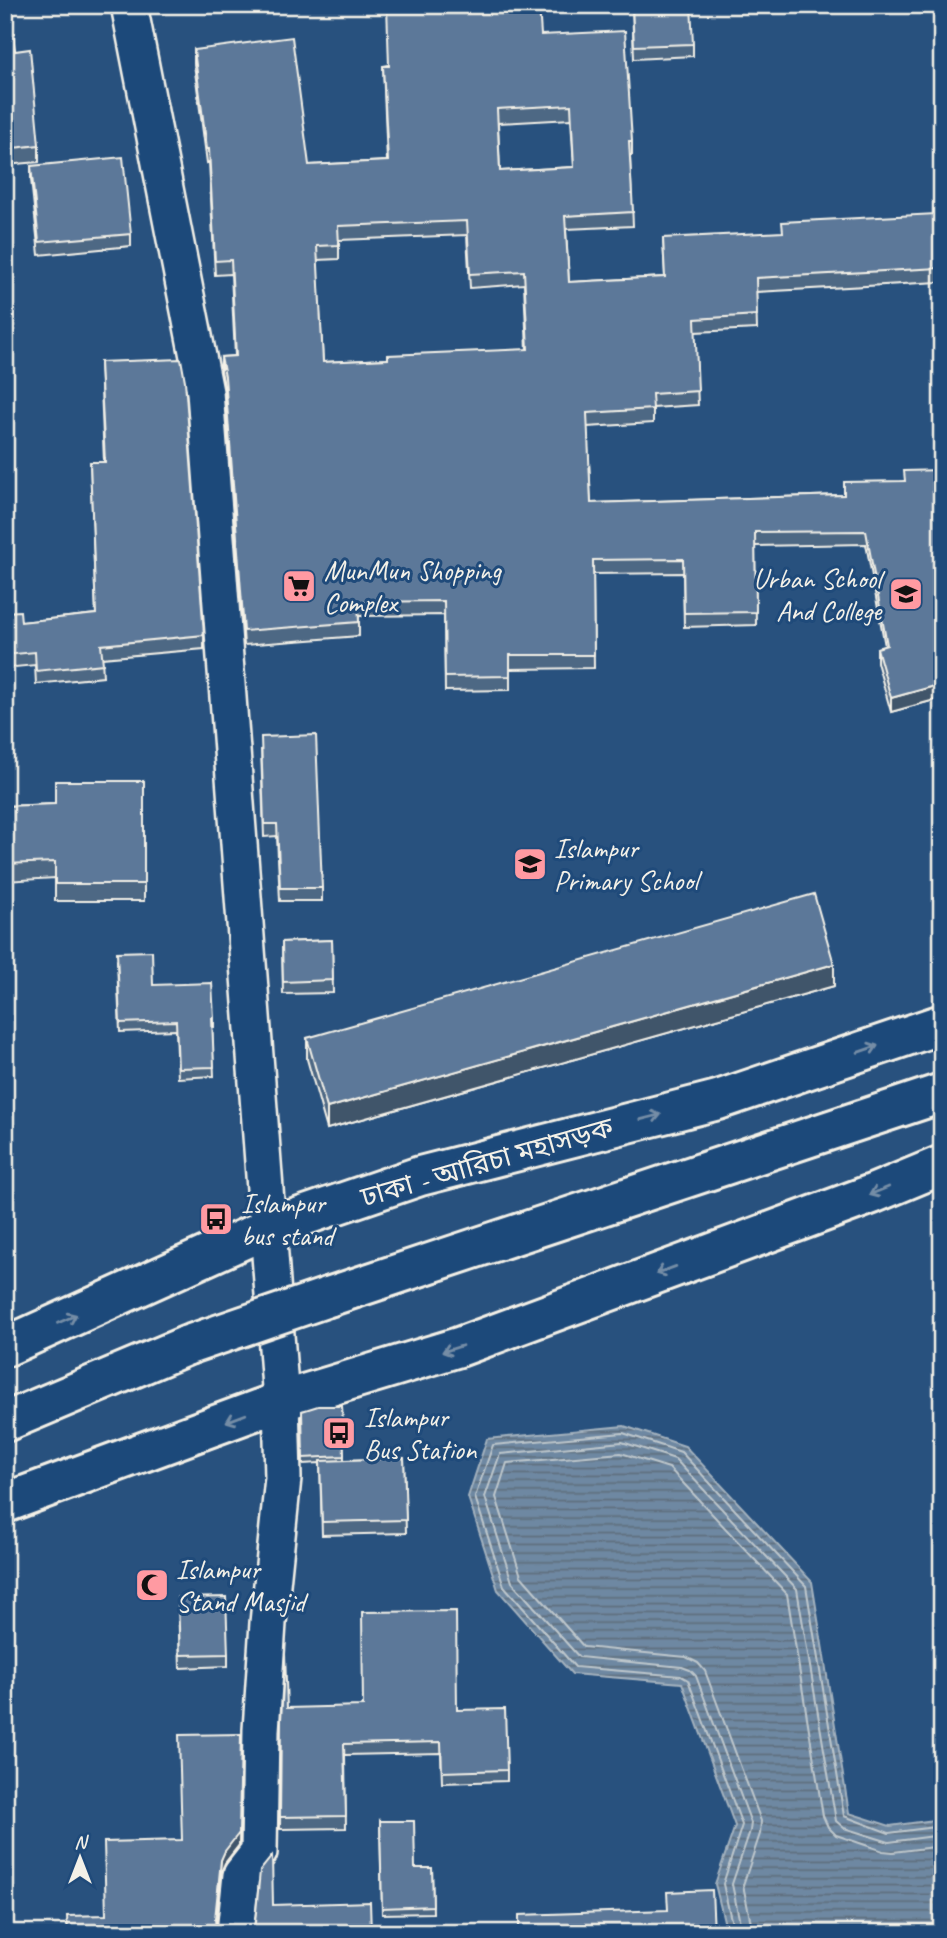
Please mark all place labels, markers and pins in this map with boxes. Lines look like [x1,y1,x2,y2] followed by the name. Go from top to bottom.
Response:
[324,553,502,620] place label: MunMun Shopping Complex
[753,561,886,628] place label: Urban School And College
[280,567,318,605] supermarket icon: MunMun Shopping Complex
[887,575,925,613] school or university icon: Urban School And College
[554,831,703,898] place label: Islampur Primary School
[511,845,549,883] school or university icon: Islampur Primary School
[241,1186,337,1253] place label: Islampur bus stand
[197,1200,235,1238] bus stop icon: Islampur bus stand
[364,1400,478,1467] place label: Islampur Bus Station
[320,1414,358,1452] bus stop icon: Islampur Bus Station
[176,1552,309,1619] place label: Islampur Stand Masjid
[133,1566,171,1604] mosque icon: Islampur Stand Masjid

